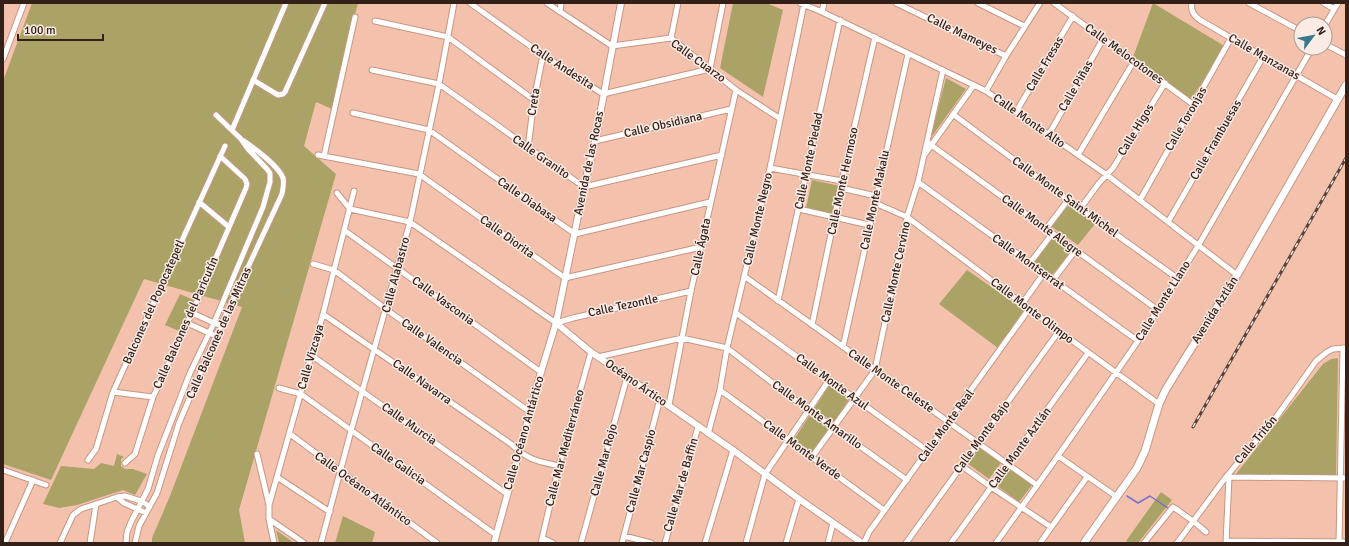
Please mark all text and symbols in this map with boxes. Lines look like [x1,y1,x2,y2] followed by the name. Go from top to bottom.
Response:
[924,10,1000,58] street label: Calle Mameyes
[18,16,103,42] scale bar
[1293,16,1333,56] north arrow
[1082,20,1166,88] street label: Calle Melocotones
[24,23,56,38] text: 100 m
[1314,24,1329,38] text: N
[1225,30,1303,84] street label: Calle Manzanas
[1023,34,1067,94] street label: Calle Fresas
[668,36,728,86] street label: Calle Cuarzo
[527,41,597,93] street label: Calle Andesita
[1055,58,1097,114] street label: Calle Piñas
[1162,84,1210,154] street label: Calle Toronjas
[524,87,544,117] street label: Creta
[990,91,1068,151] street label: Calle Monte Alto
[1187,97,1245,183] street label: Calle Frambuesas
[1115,101,1157,159] street label: Calle Higos
[622,109,704,141] street label: Calle Obsidiana
[571,110,607,216] street label: Avenida de las Rocas
[791,111,827,211] street label: Calle Monte Piedad
[824,126,862,236] street label: Calle Monte Hermoso
[509,132,573,182] street label: Calle Granito
[857,149,893,251] street label: Calle Monte Makalu
[1009,153,1122,241] street label: Calle Monte Saint Michel
[740,171,776,267] street label: Calle Monte Negro
[494,174,560,226] street label: Calle Diabasa
[998,191,1086,261] street label: Calle Monte Alegre
[477,212,537,262] street label: Calle Diorita
[688,217,714,277] street label: Calle Ágata
[878,220,914,324] street label: Calle Monte Cervino
[989,231,1067,293] street label: Calle Montserrat
[379,235,413,315] street label: Calle Alabastro
[120,237,188,367] street label: Balcones del Popocatepetl
[150,255,222,391] street label: Calle Balcones del Paricutín
[1132,258,1194,344] street label: Calle Monte Llano
[183,265,255,401] street label: Calle Balcones de las Mitras
[409,273,477,329] street label: Calle Vasconia
[1188,274,1242,346] street label: Avenida Aztlán
[987,275,1077,347] street label: Calle Monte Olimpo
[587,291,659,321] street label: Calle Tezontle
[398,315,466,369] street label: Calle Valencia
[295,323,327,391] street label: Calle Vizcaya
[845,346,937,416] street label: Calle Monte Celeste
[793,350,872,414] street label: Calle Monte Azul
[389,356,455,408] street label: Calle Navarra
[602,356,670,410] street label: Océano Ártico
[501,374,547,492] street label: Calle Océano Antártico
[769,377,865,453] street label: Calle Monte Amarillo
[914,386,978,465] street label: Calle Monte Real
[542,388,588,508] street label: Calle Mar Mediterráneo
[950,397,1014,477] street label: Calle Monte Bajo
[378,399,440,449] street label: Calle Murcia
[985,404,1055,492] street label: Calle Monte Aztlán
[1231,413,1281,467] street label: Calle Tritón
[760,417,844,483] street label: Calle Monte Verde
[587,422,621,498] street label: Calle Mar Rojo
[623,428,659,514] street label: Calle Mar Caspio
[660,436,702,534] street label: Calle Mar de Baffin
[367,439,429,489] street label: Calle Galicia
[311,449,415,529] street label: Calle Océano Atlántico

